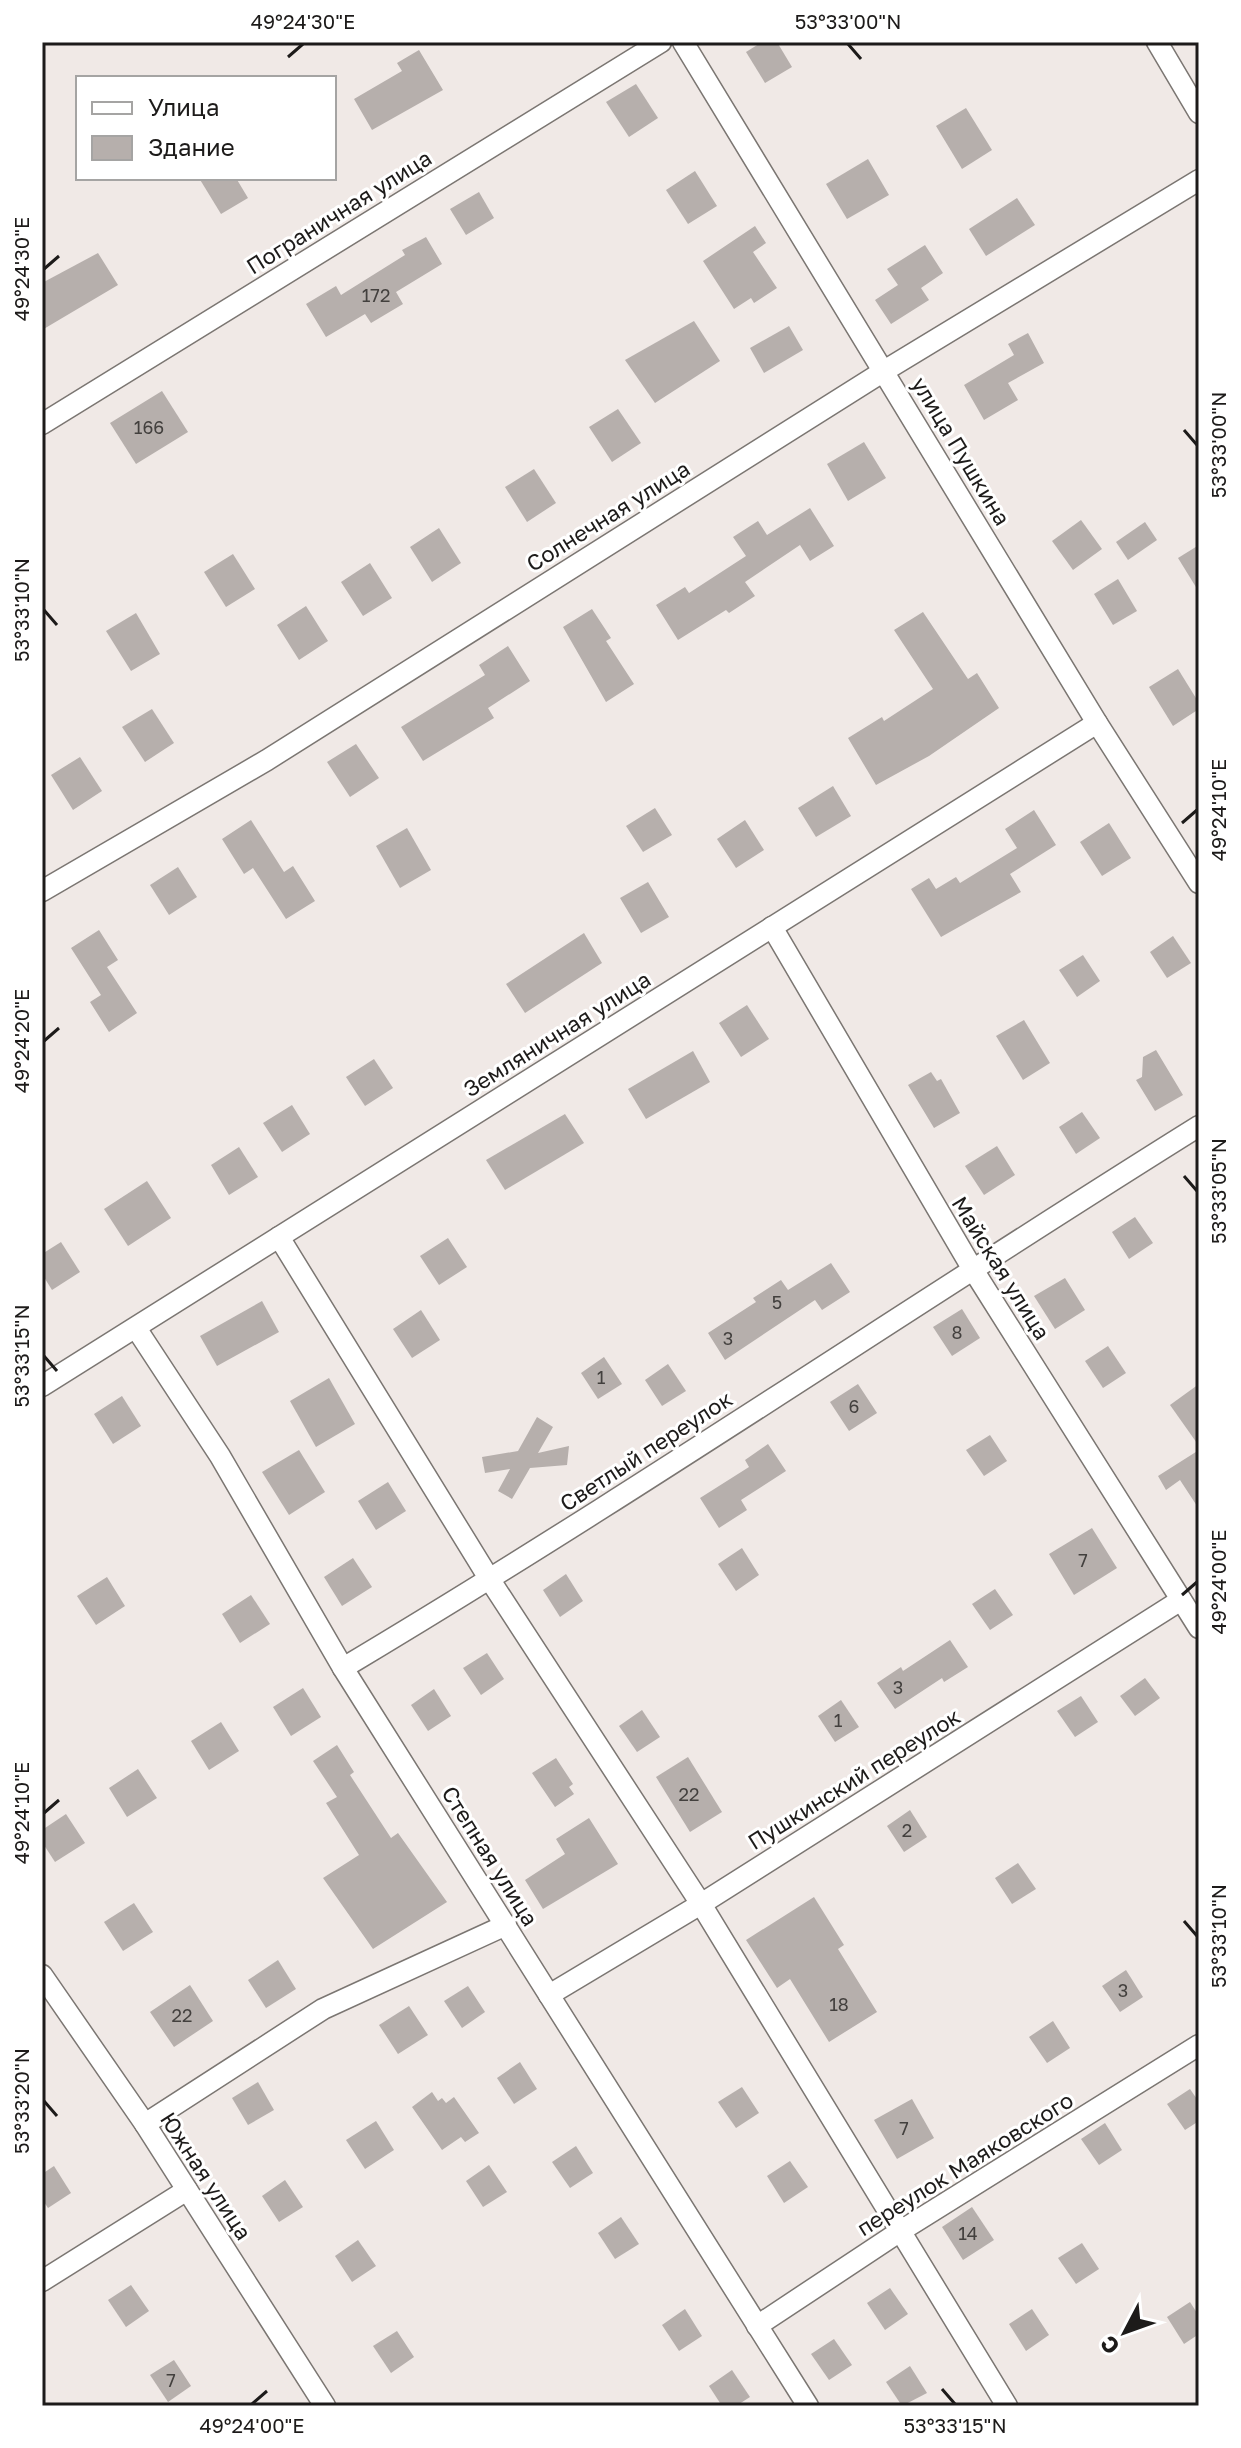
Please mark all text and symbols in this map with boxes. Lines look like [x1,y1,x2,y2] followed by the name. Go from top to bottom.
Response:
[251,9,355,33] text: 49°24'30"E
[795,9,901,33] text: 53°33'00"N
[76,76,336,180] legend
[148,92,220,121] text: Улица
[148,132,235,161] text: Здание
[241,144,436,280] street label: Пограничная улица
[9,217,33,321] text: 49°24'30"E
[362,284,390,306] house number: 172
[906,372,1016,530] street label: улица Пушкина
[1206,392,1230,498] text: 53°33'00"N
[134,416,164,438] house number: 166
[521,454,694,577] street label: Солнечная улица
[9,558,33,662] text: 53°33'10"N
[1206,759,1230,861] text: 49°24'10"E
[458,965,655,1102] street label: Земляничная улица
[9,989,33,1093] text: 49°24'20"E
[1206,1138,1230,1244] text: 53°33'05"N
[946,1191,1056,1344] street label: Майская улица
[772,1291,782,1313] house number: 5
[9,1304,33,1408] text: 53°33'15"N
[952,1321,962,1343] house number: 8
[723,1327,733,1349] house number: 3
[597,1366,606,1388] house number: 1
[554,1385,737,1516] street label: Светлый переулок
[849,1395,859,1417] house number: 6
[1206,1529,1230,1635] text: 49°24'00"E
[1078,1549,1088,1571] house number: 7
[893,1676,903,1698] house number: 3
[742,1702,965,1855] street label: Пушкинский переулок
[834,1709,843,1731] house number: 1
[9,1762,33,1864] text: 49°24'10"E
[437,1781,544,1931] street label: Степная улица
[679,1783,699,1805] house number: 22
[902,1819,912,1841] house number: 2
[1206,1884,1230,1988] text: 53°33'10"N
[1118,1979,1128,2001] house number: 3
[829,1993,849,2015] house number: 18
[172,2004,192,2026] house number: 22
[9,2048,33,2154] text: 53°33'20"N
[852,2086,1078,2241] street label: переулок Маяковского
[155,2107,258,2245] street label: Южная улица
[899,2117,909,2139] house number: 7
[958,2222,978,2244] house number: 14
[1085,2292,1165,2372] north arrow
[1094,2331,1125,2360] text: С
[166,2369,176,2391] house number: 7
[199,2413,305,2437] text: 49°24'00"E
[903,2413,1007,2437] text: 53°33'15"N

